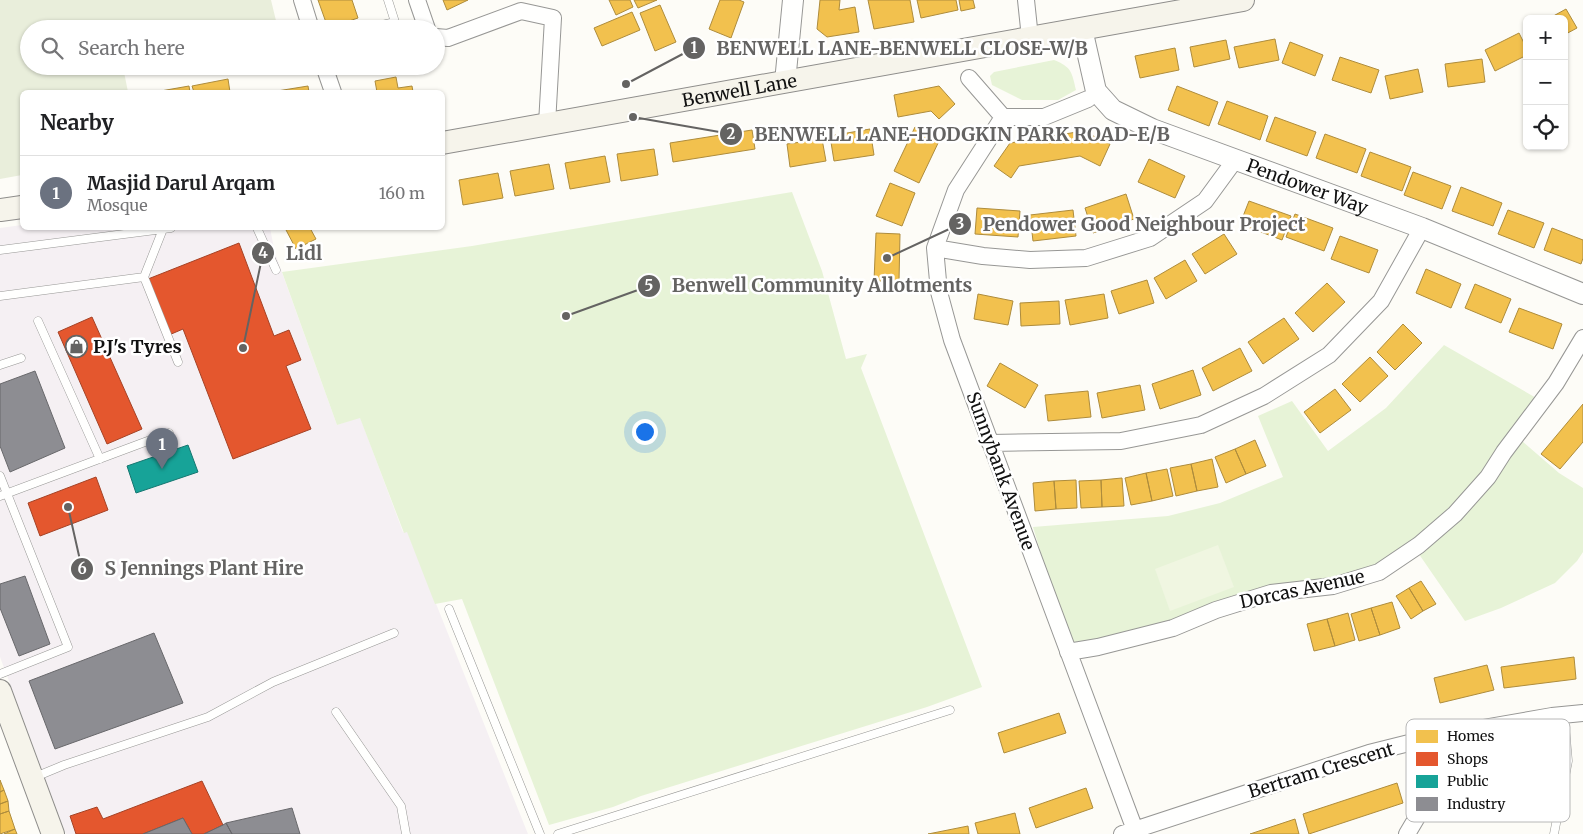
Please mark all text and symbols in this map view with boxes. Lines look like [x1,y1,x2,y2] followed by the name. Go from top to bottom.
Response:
[1523,15,1568,150] map controls
[1523,15,1568,60] button: +
[20,20,445,75] search box
[681,31,1098,65] callout: BENWELL LANE-BENWELL CLOSE-W/B
[38,34,66,62] icon: search
[78,36,185,60] text: Search here
[716,36,1088,60] text: BENWELL LANE-BENWELL CLOSE-W/B
[691,38,698,57] text: 1
[1523,60,1568,105] button: −
[680,68,799,111] street label: Benwell Lane
[1523,105,1568,150] button: locate
[40,109,114,136] text: Nearby
[719,117,1179,151] callout: BENWELL LANE-HODGKIN PARK ROAD-E/B
[754,122,1170,146] text: BENWELL LANE-HODGKIN PARK ROAD-E/B
[727,124,736,143] text: 2
[1243,153,1372,219] street label: Pendower Way
[87,171,275,195] text: Masjid Darul Arqam
[52,183,60,203] text: 1
[379,183,425,203] text: 160 m
[87,195,148,215] text: Mosque
[947,207,1315,241] callout: Pendower Good Neighbour Project
[982,212,1306,236] text: Pendower Good Neighbour Project
[956,214,964,233] text: 3
[250,236,332,270] callout: Lidl
[286,241,322,265] text: Lidl
[258,243,268,262] text: 4
[636,269,982,303] callout: Benwell Community Allotments
[672,273,973,297] text: Benwell Community Allotments
[645,276,653,295] text: 5
[65,334,89,358] shop icon: P.J's Tyres
[93,335,182,358] place label: P.J's Tyres
[962,389,1040,553] street label: Sunnybank Avenue
[632,419,658,445] your location
[146,428,178,469] pin: 1
[70,552,314,586] callout: S Jennings Plant Hire
[105,556,303,580] text: S Jennings Plant Hire
[77,559,87,578] text: 6
[1238,565,1366,613] street label: Dorcas Avenue
[1406,719,1570,822] legend
[1447,727,1494,745] text: Homes
[1245,737,1397,803] street label: Bertram Crescent
[1447,750,1488,768] text: Shops
[1447,772,1489,790] text: Public
[1447,795,1506,813] text: Industry

